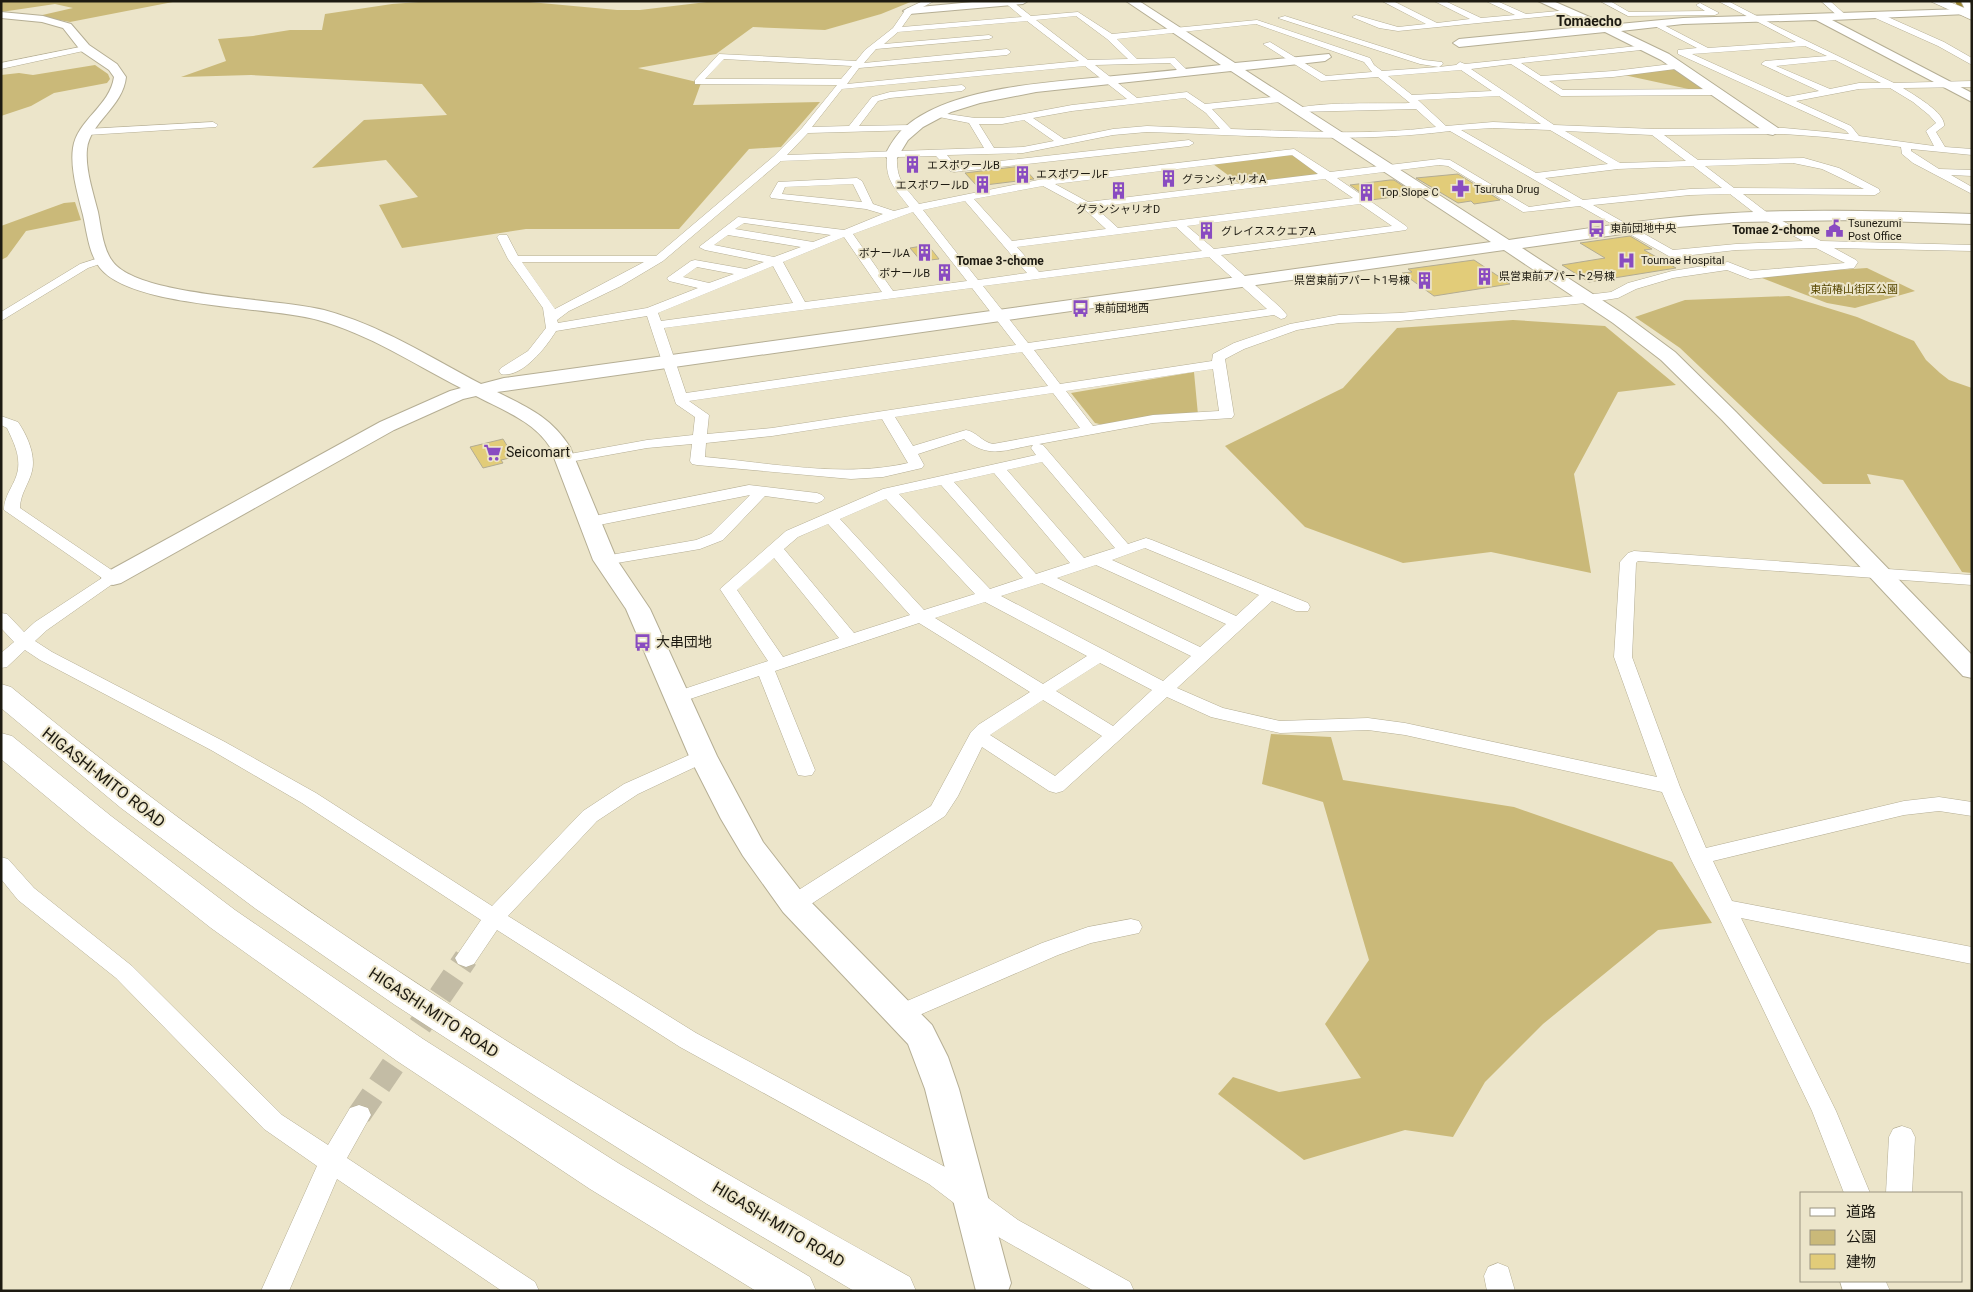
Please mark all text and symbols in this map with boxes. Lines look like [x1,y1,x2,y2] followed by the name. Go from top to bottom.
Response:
[1556,13,1622,29] district label: Tomaecho
[903,155,923,175] building icon: エスポワールB
[927,159,1000,172] place label: エスポワールB
[1012,164,1032,184] building icon: エスポワールF
[1036,168,1108,181] place label: エスポワールF
[1158,169,1178,189] building icon: グランシャリオA
[1182,173,1267,186] place label: グランシャリオA
[973,175,993,195] building icon: エスポワールD
[896,179,969,192] place label: エスポワールD
[1450,179,1470,199] pharmacy icon: Tsuruha Drug
[1108,181,1128,201] building icon: グランシャリオD
[1356,182,1376,202] building icon: Top Slope C
[1474,183,1539,196] place label: Tsuruha Drug
[1380,186,1439,199] place label: Top Slope C
[1076,203,1160,216] place label: グランシャリオD
[1848,217,1902,243] place label: Tsunezumi Post Office
[1586,218,1606,238] bus stop icon: 東前団地中央
[1824,219,1844,239] public building icon: Tsunezumi Post Office
[1197,221,1217,241] building icon: グレイススクエアA
[1610,222,1677,235] place label: 東前団地中央
[1732,223,1820,237] district label: Tomae 2-chome
[1221,225,1317,238] place label: グレイススクエアA
[914,243,934,263] building icon: ボナールA
[859,247,911,260] place label: ボナールA
[1617,250,1637,270] hospital icon: Toumae Hospital
[956,254,1044,268] district label: Tomae 3-chome
[1641,254,1724,267] place label: Toumae Hospital
[934,263,954,283] building icon: ボナールB
[1475,266,1495,286] building icon: 県営東前アパート2号棟
[879,267,930,280] place label: ボナールB
[1414,270,1434,290] building icon: 県営東前アパート1号棟
[1499,270,1615,283] place label: 県営東前アパート2号棟
[1294,274,1410,287] place label: 県営東前アパート1号棟
[1810,283,1898,296] park label: 東前椿山街区公園
[1070,298,1090,318] bus stop icon: 東前団地西
[1094,302,1149,315] place label: 東前団地西
[482,442,502,462] supermarket icon: Seicomart
[506,444,570,460] place label: Seicomart
[632,632,652,652] bus stop icon: 大串団地
[656,634,712,650] place label: 大串団地
[38,723,169,831] street label: HIGASHI-MITO ROAD
[365,963,502,1061] street label: HIGASHI-MITO ROAD
[709,1177,848,1271] street label: HIGASHI-MITO ROAD
[1800,1192,1963,1282] legend
[1846,1203,1876,1221] text: 道路
[1846,1228,1876,1246] text: 公園
[1846,1253,1876,1271] text: 建物

